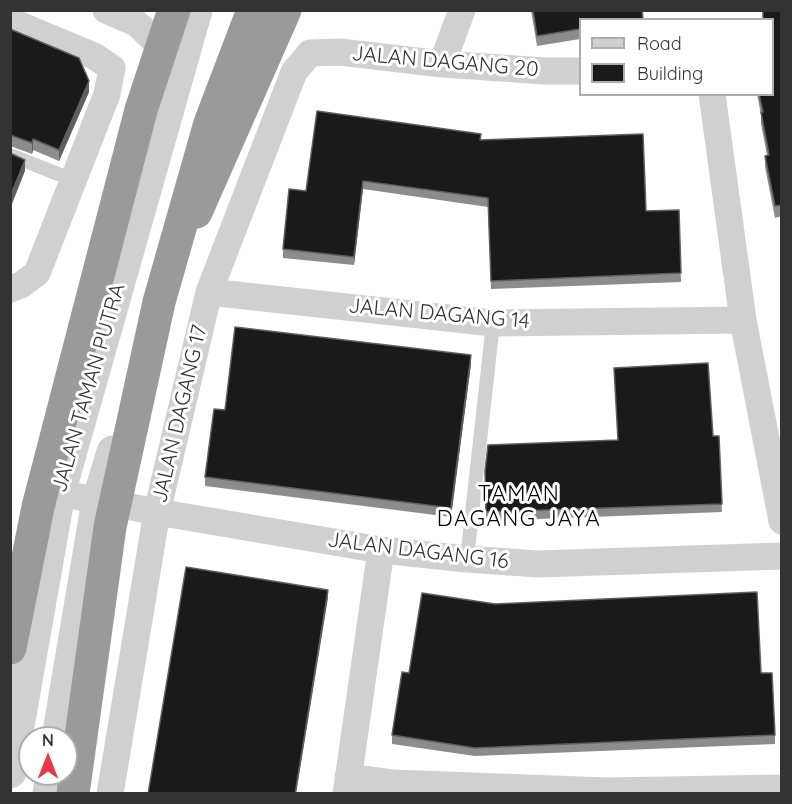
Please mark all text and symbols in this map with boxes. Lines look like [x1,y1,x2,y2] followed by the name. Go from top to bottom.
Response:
[579,18,774,96] legend
[637,32,682,55] text: Road
[351,41,539,83] street label: JALAN DAGANG 20
[637,62,703,85] text: Building
[47,281,131,495] street label: JALAN TAMAN PUTRA
[347,294,531,334] street label: JALAN DAGANG 14
[147,323,213,505] street label: JALAN DAGANG 17
[437,481,601,532] district label: TAMAN DAGANG JAYA
[326,527,510,575] street label: JALAN DAGANG 16
[18,726,78,786] north arrow
[42,730,54,750] text: N

